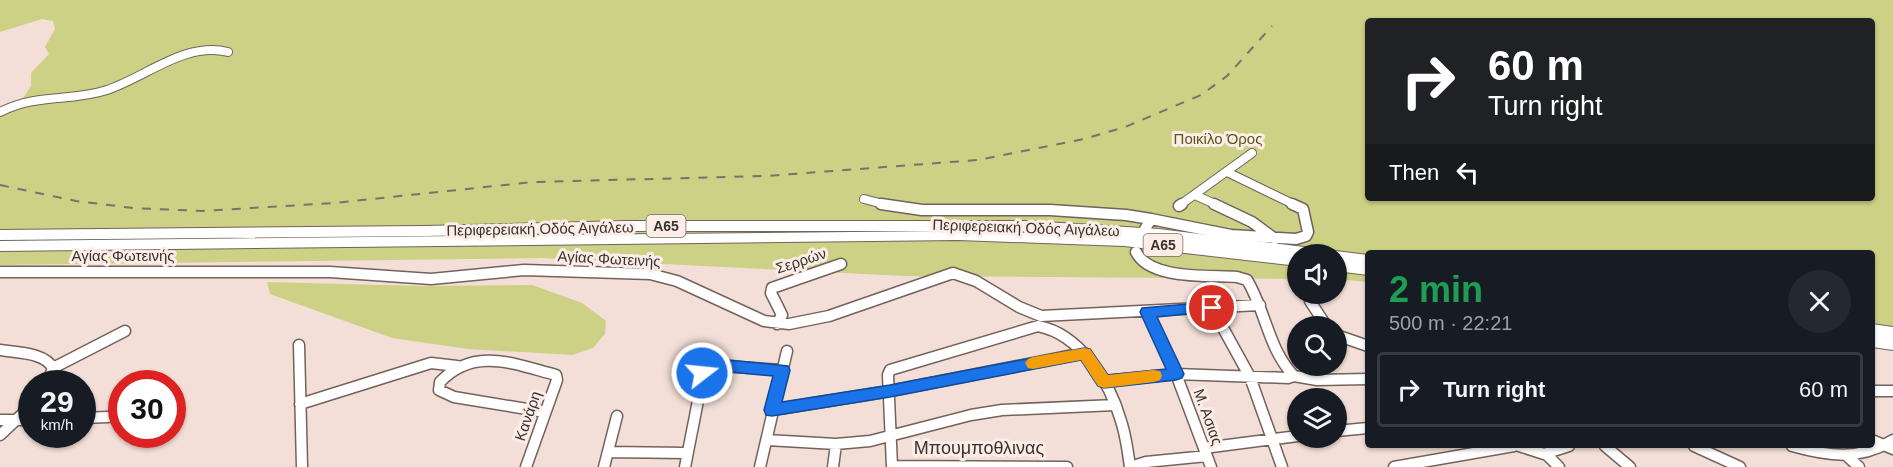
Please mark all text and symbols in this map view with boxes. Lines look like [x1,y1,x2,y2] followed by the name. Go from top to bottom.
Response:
[1389,42,1467,120] icon: right
[1488,42,1584,89] text: 60 m
[1488,91,1603,121] text: Turn right
[1174,130,1262,147] park label: Ποικίλο Όρος
[1451,156,1484,189] icon: left
[1389,160,1439,185] text: Then
[646,215,686,237] road number: Α65
[932,216,1120,239] street label: Περιφερειακή Οδός Αιγάλεω
[446,218,634,239] street label: Περιφερειακή Οδός Αιγάλεω
[1144,234,1182,256] road number: Α65
[773,244,828,277] street label: Σερρών
[1287,244,1347,448] map controls
[1287,244,1347,304] button: sound
[71,247,175,264] street label: Αγίας Φωτεινής
[557,247,661,270] street label: Αγίας Φωτεινής
[1389,269,1483,310] text: 2 min
[1788,270,1851,333] button: close
[1186,282,1237,333] pin
[1195,291,1228,324] icon: arrive
[1389,312,1512,334] text: 500 m · 22:21
[1287,316,1347,376] button: search
[670,341,734,405] position arrow
[108,370,186,448] speed limit sign: 30
[1392,373,1425,406] icon: right
[1443,377,1545,402] text: Turn right
[1799,377,1848,402] text: 60 m
[40,385,74,418] text: 29
[1190,386,1226,447] street label: Μ. Ασιας
[1287,388,1347,448] button: layers
[511,389,544,443] street label: Κανάρη
[41,416,73,433] text: km/h
[914,438,1044,458] street label: Μπουμποθλινας

